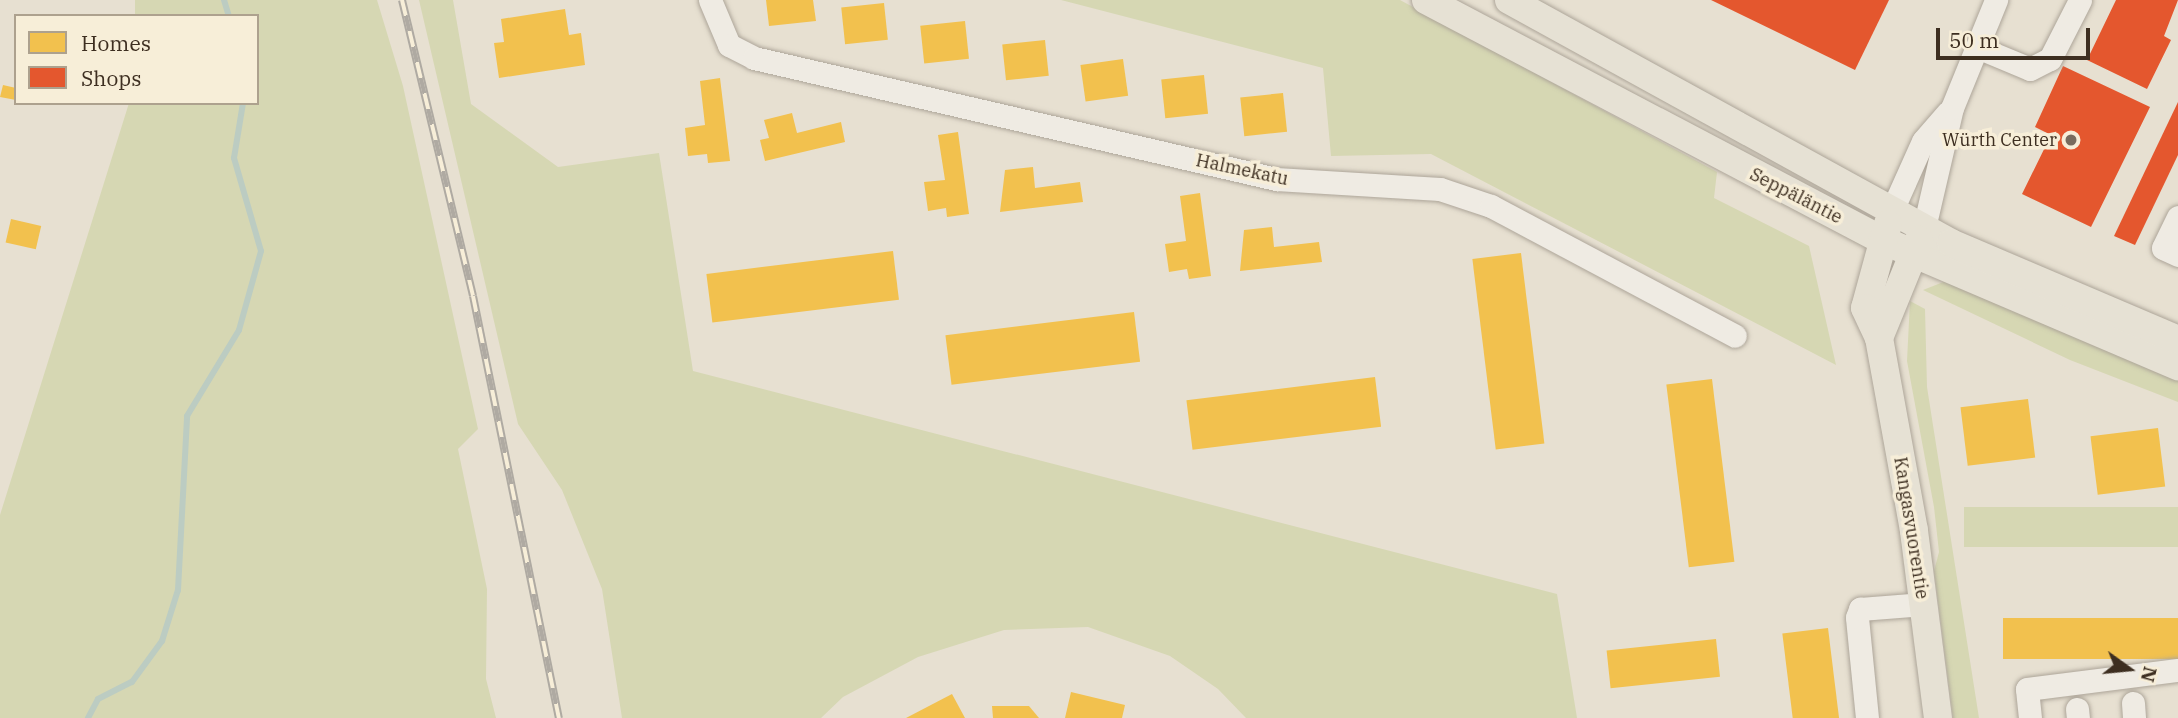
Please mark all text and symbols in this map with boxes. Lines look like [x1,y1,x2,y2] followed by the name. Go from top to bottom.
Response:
[14,14,259,105] legend
[1940,14,2094,58] scale bar
[1949,26,1999,54] text: 50 m
[81,29,151,57] text: Homes
[81,64,141,92] text: Shops
[1942,129,2057,151] place label: Würth Center
[2063,132,2079,148] marker: Würth Center
[1194,150,1290,190] street label: Halmekatu
[1746,164,1846,228] street label: Seppäläntie
[1889,455,1933,601] street label: Kangasvuorentie
[2094,634,2164,704] north arrow
[2136,664,2163,685] text: N

